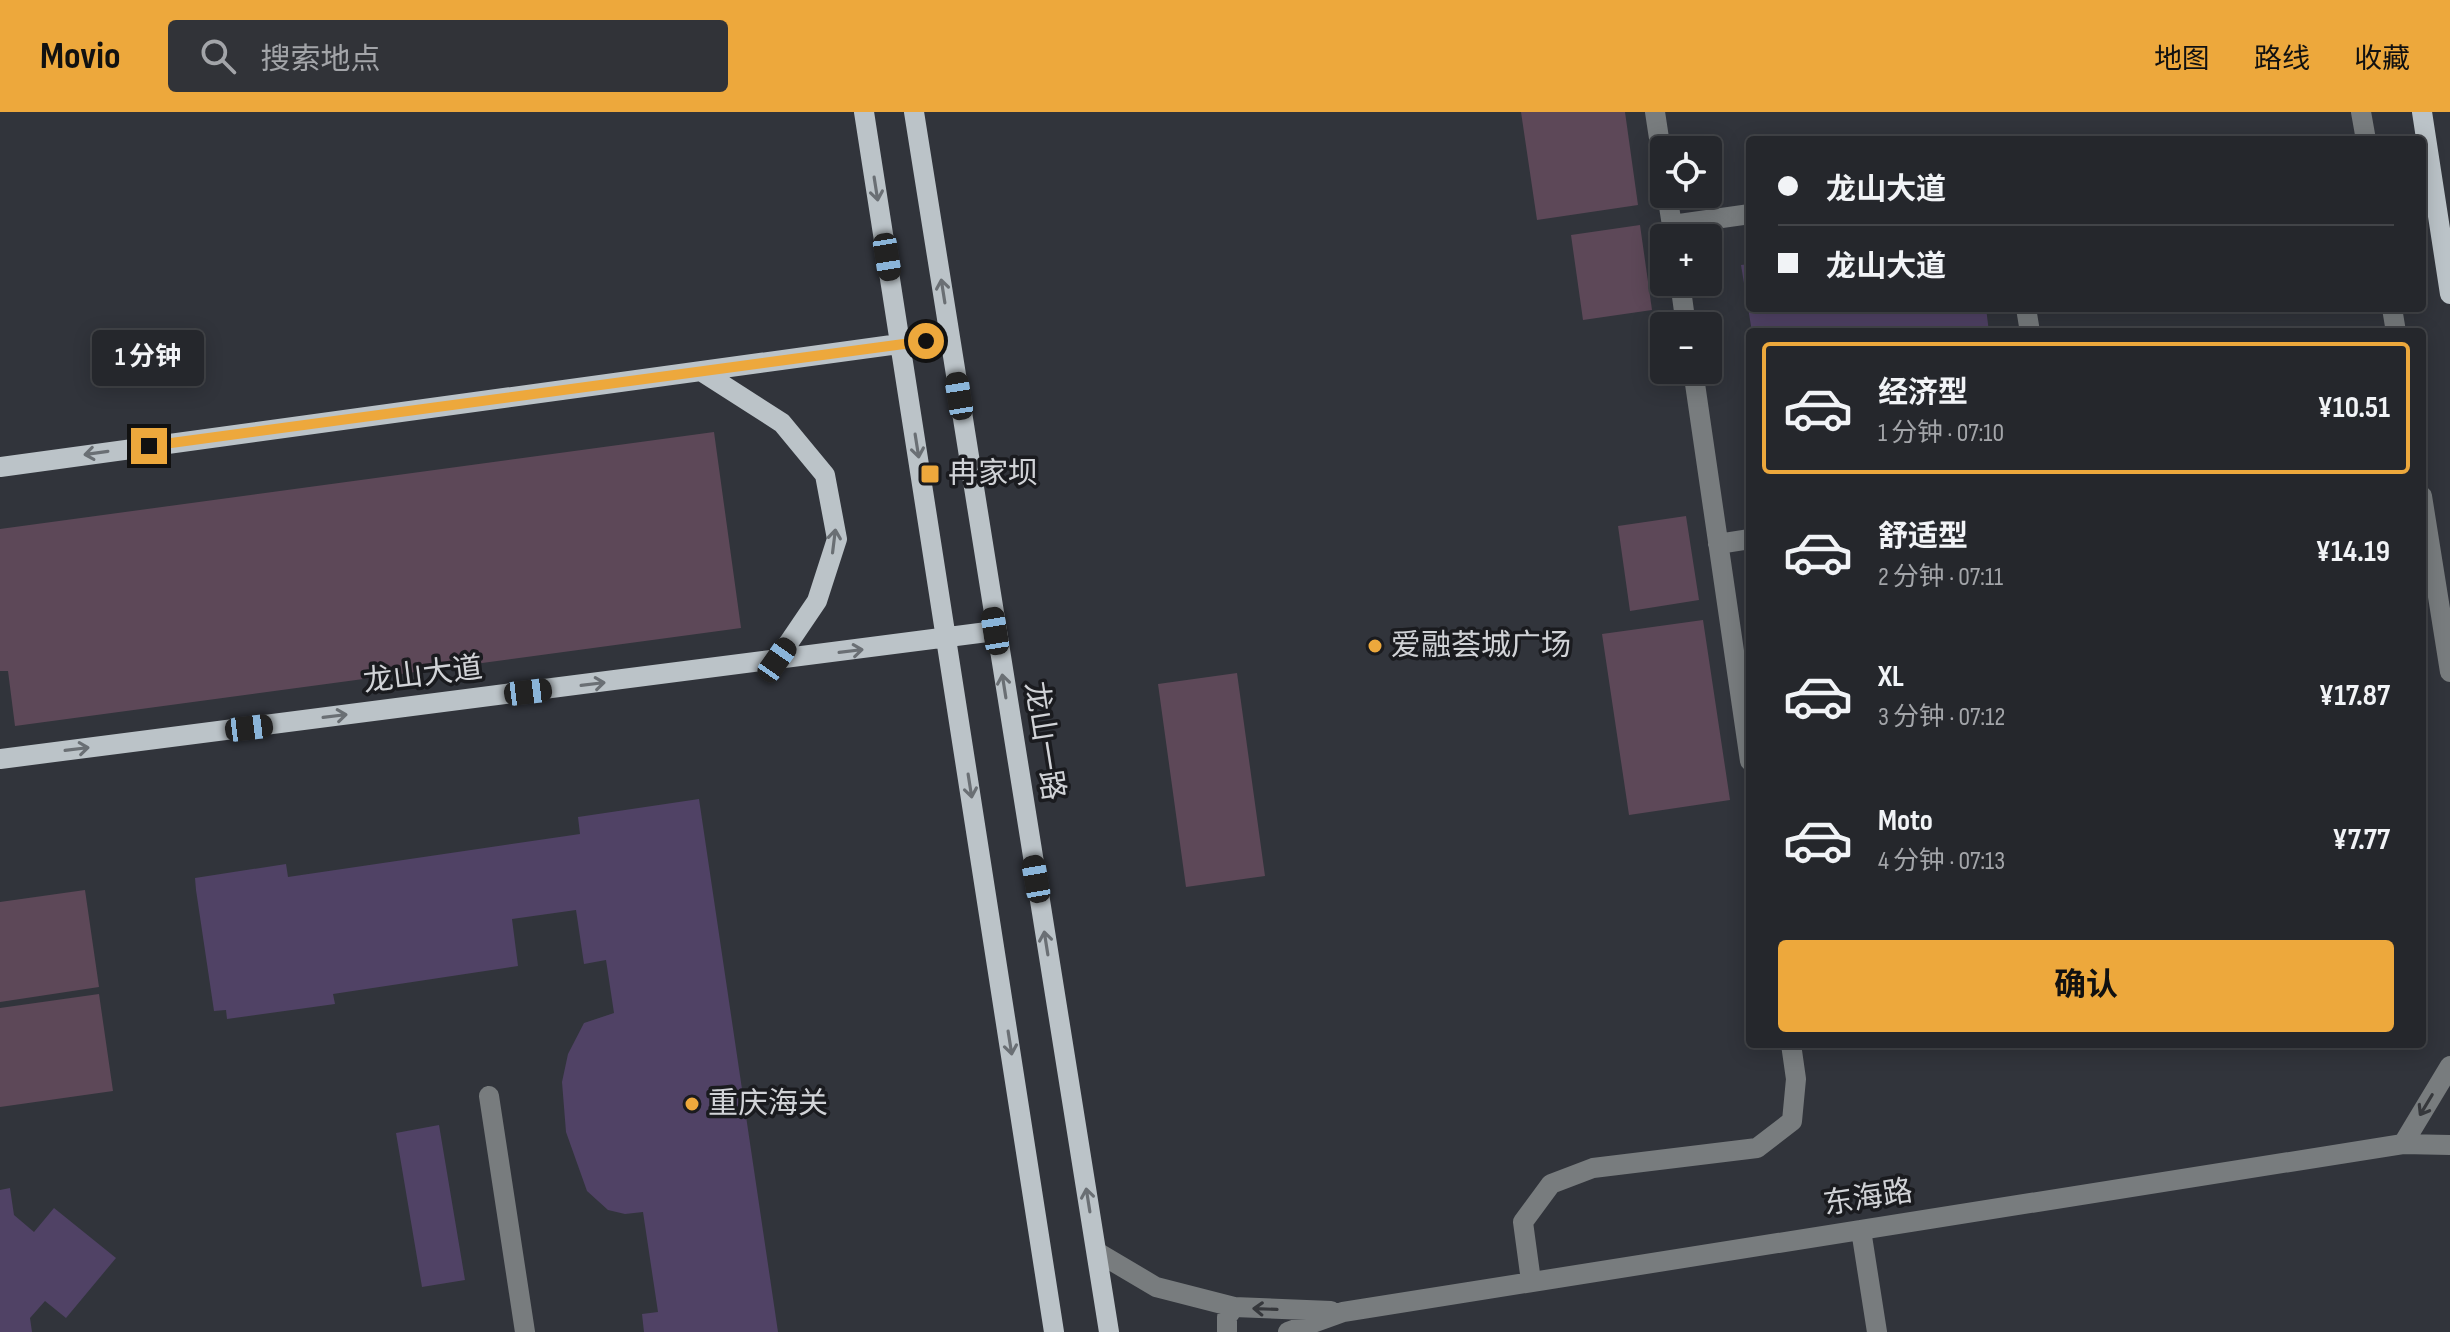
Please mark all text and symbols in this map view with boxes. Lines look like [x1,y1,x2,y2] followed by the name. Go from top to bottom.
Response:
[168,20,728,92] search box
[40,34,120,79] text: Movio
[196,34,240,78] icon: search
[260,42,380,78] text: 搜索地点
[2154,43,2210,76] text: 地图
[2254,43,2310,76] text: 路线
[2354,43,2410,76] text: 收藏
[1650,136,1722,384] map controls
[1650,136,1722,208] button: locate
[1826,172,1946,208] text: 龙山大道
[869,176,884,201] one-way arrow
[1650,224,1722,296] button: +
[871,231,903,283] car
[1826,249,1946,285] text: 龙山大道
[935,279,950,304] one-way arrow
[1650,312,1722,384] button: −
[908,323,944,359] route start
[93,330,205,386] callout: 1 分钟
[115,342,181,373] text: 1 分钟
[943,370,975,422] car
[1782,372,1854,444] icon: car
[1878,375,1968,411] text: 经济型
[2317,390,2390,426] text: ¥10.51
[1878,418,2004,449] text: 1 分钟 · 07:10
[131,428,167,464] route end
[910,433,925,458] one-way arrow
[84,446,109,461] one-way arrow
[948,456,1038,492] place label: 冉家坝
[919,463,941,485] marker: 冉家坝
[1782,516,1854,588] icon: car
[1878,519,1968,555] text: 舒适型
[826,529,841,555] one-way arrow
[2316,534,2390,570] text: ¥14.19
[1878,562,2003,593] text: 2 分钟 · 07:11
[979,605,1011,657] car
[1391,628,1571,664] place label: 爱融荟城广场
[753,633,801,687] car
[1366,637,1384,655] marker: 爱融荟城广场
[837,643,864,658] one-way arrow
[361,650,485,700] street label: 龙山大道
[1878,659,1904,695] text: XL
[1782,660,1854,732] icon: car
[996,674,1011,700] one-way arrow
[579,676,606,691] one-way arrow
[503,677,553,707] car
[2319,678,2390,714] text: ¥17.87
[1017,679,1071,803] street label: 龙山一路
[1878,702,2005,733] text: 3 分钟 · 07:12
[321,709,348,724] one-way arrow
[224,713,274,743] car
[63,742,90,757] one-way arrow
[963,773,978,798] one-way arrow
[1878,803,1933,839] text: Moto
[1782,804,1854,876] icon: car
[2332,822,2390,858] text: ¥7.77
[1878,846,2005,877] text: 4 分钟 · 07:13
[1020,853,1052,905] car
[1038,931,1053,956] one-way arrow
[1778,940,2394,1032] button: 确认
[1003,1029,1018,1055] one-way arrow
[708,1086,828,1122] place label: 重庆海关
[2418,1093,2434,1116] one-way arrow
[683,1095,701,1113] marker: 重庆海关
[1821,1173,1915,1223] street label: 东海路
[1080,1187,1095,1213] one-way arrow
[1252,1301,1279,1316] one-way arrow

